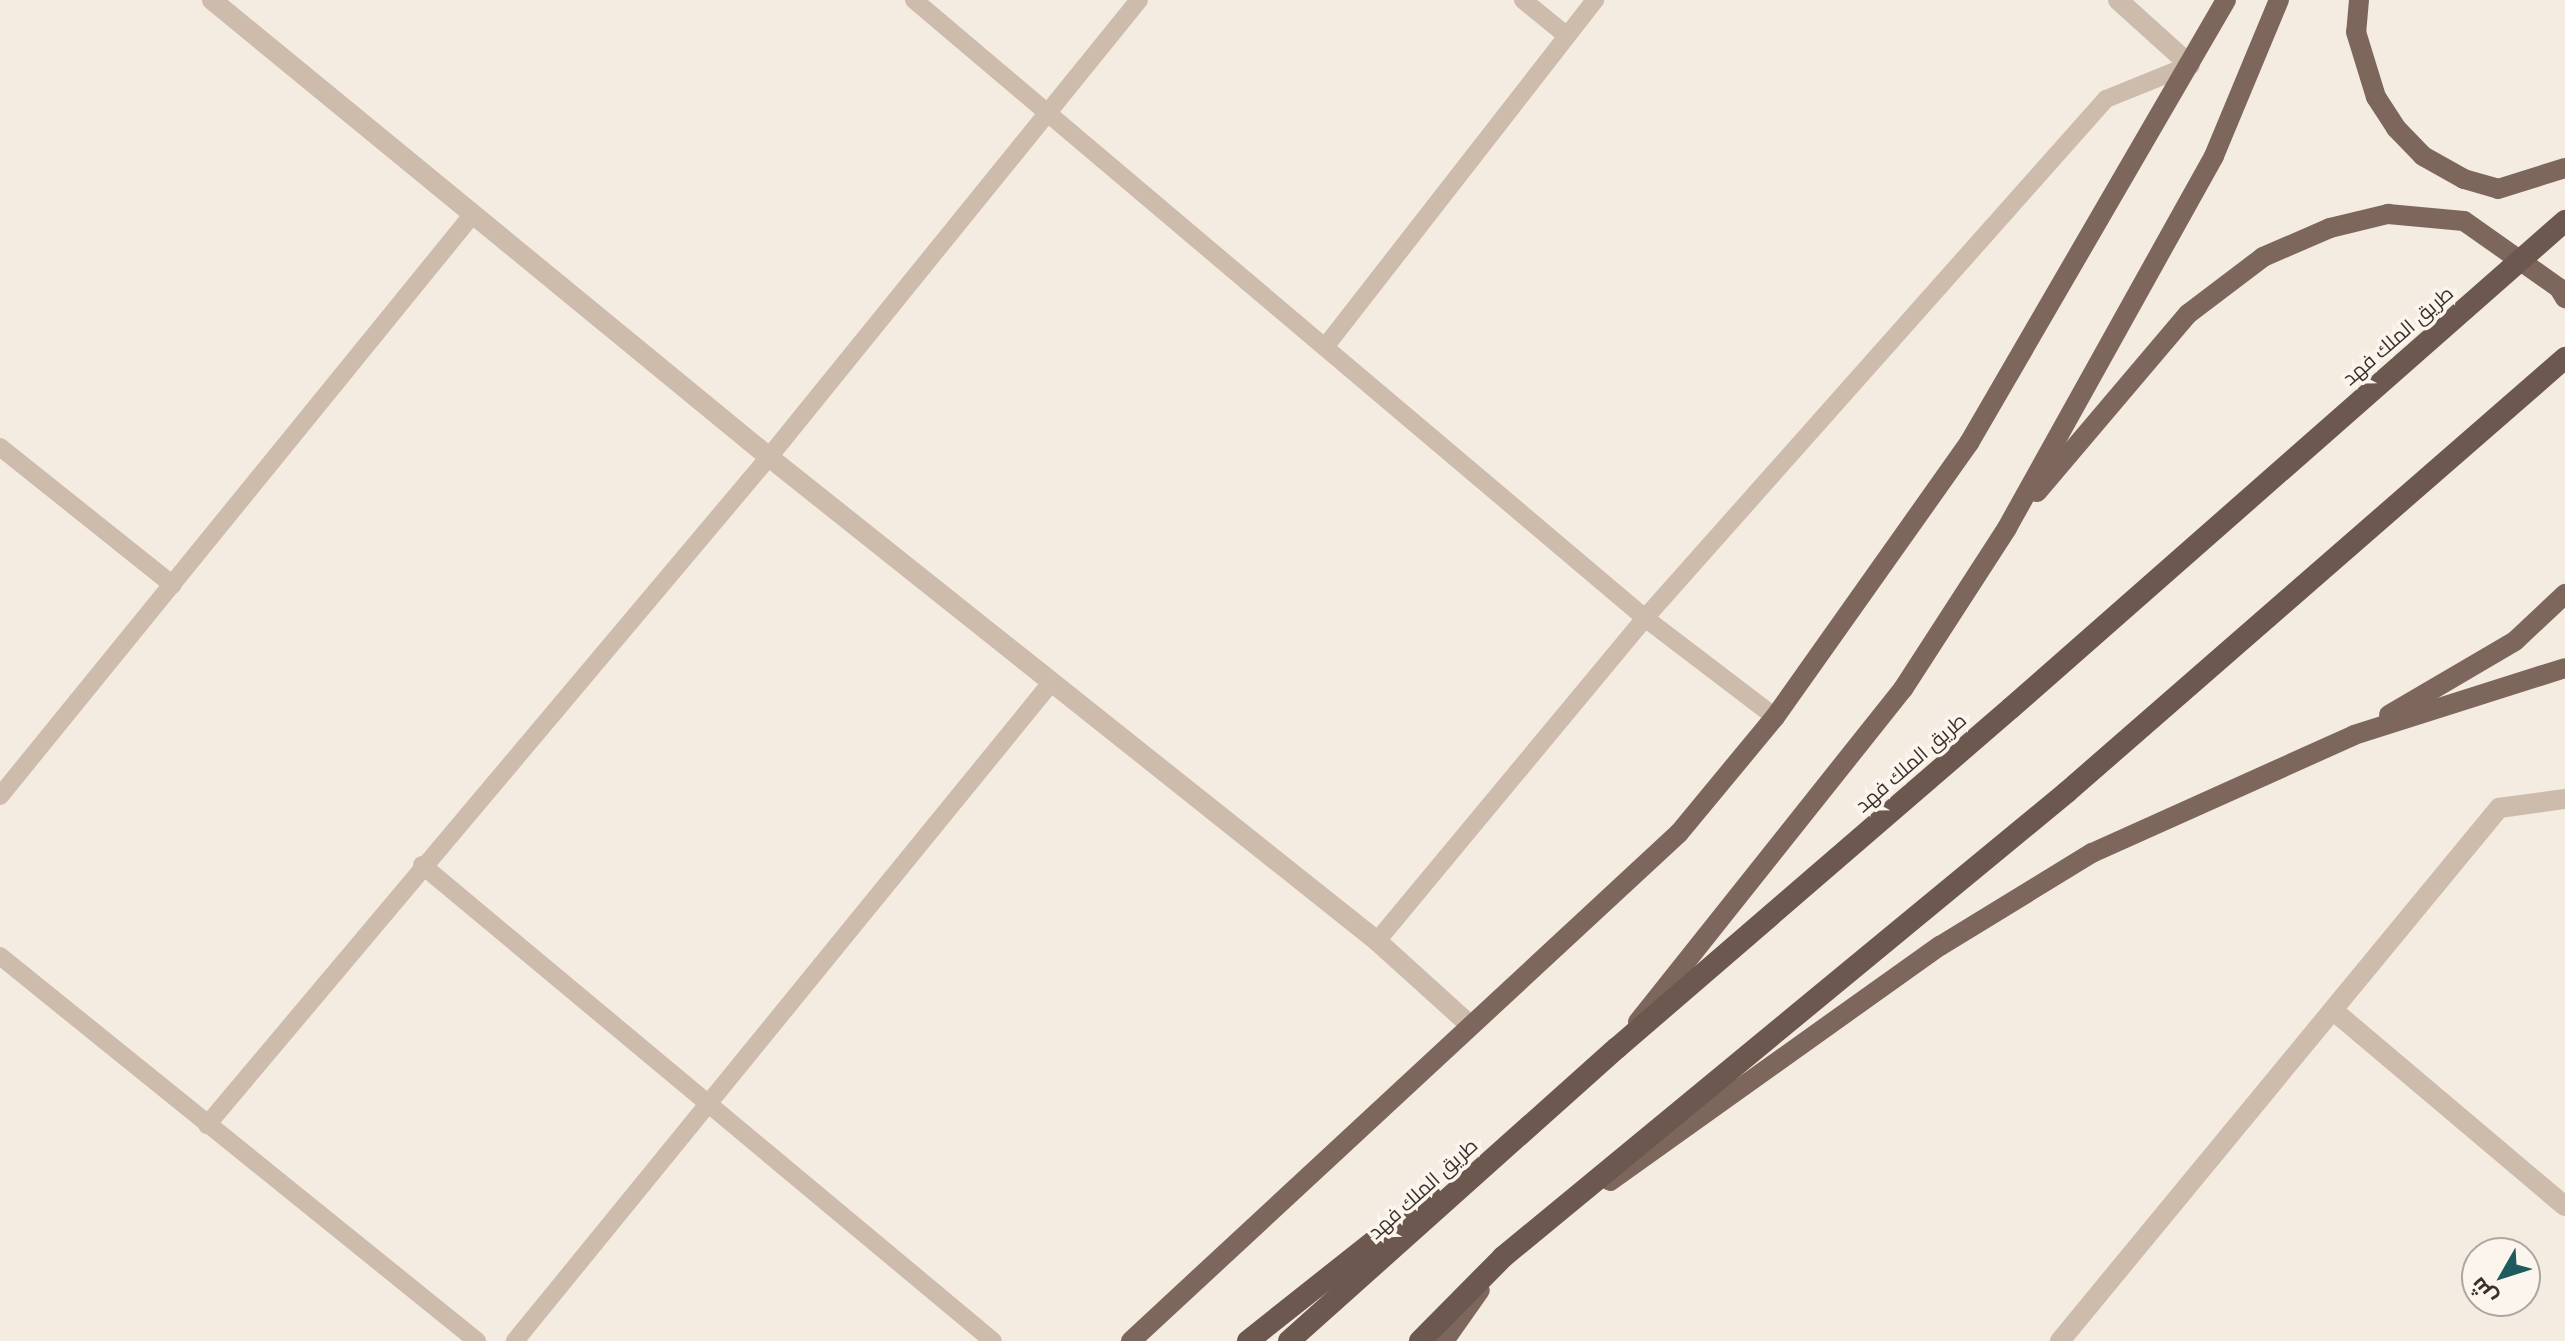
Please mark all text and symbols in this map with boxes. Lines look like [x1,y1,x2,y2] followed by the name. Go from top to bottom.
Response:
[2338,281,2458,391] street label: طريق الملك فهد
[1851,708,1971,818] street label: طريق الملك فهد
[1363,1134,1483,1244] street label: طريق الملك فهد
[2461,1237,2541,1317] north arrow
[2463,1270,2504,1311] text: ش

